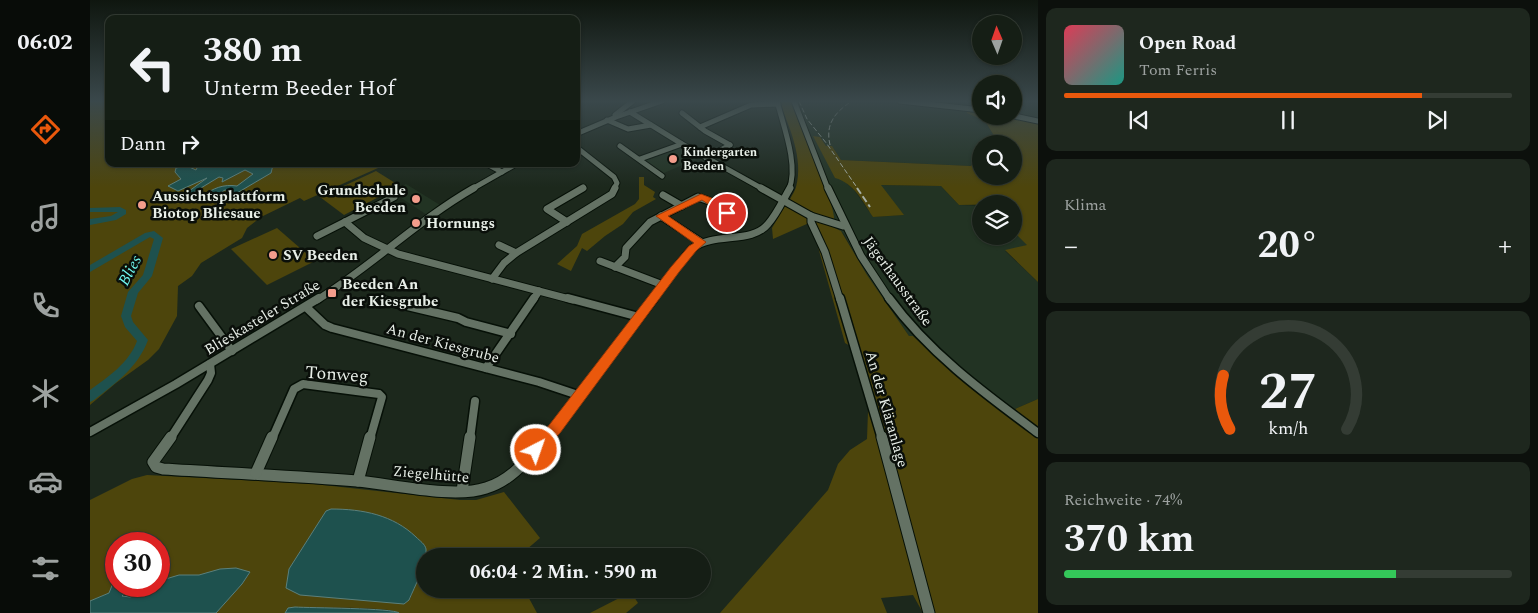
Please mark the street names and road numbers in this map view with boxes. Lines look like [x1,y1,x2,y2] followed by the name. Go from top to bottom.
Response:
[857,232,938,331] street label: Jägerhausstraße
[200,274,325,361] street label: Blieskasteler Straße
[384,317,502,370] street label: An der Kiesgrube
[859,348,914,470] street label: An der Kläranlage
[304,359,370,390] street label: Tonweg
[392,460,470,489] street label: Ziegelhütte

